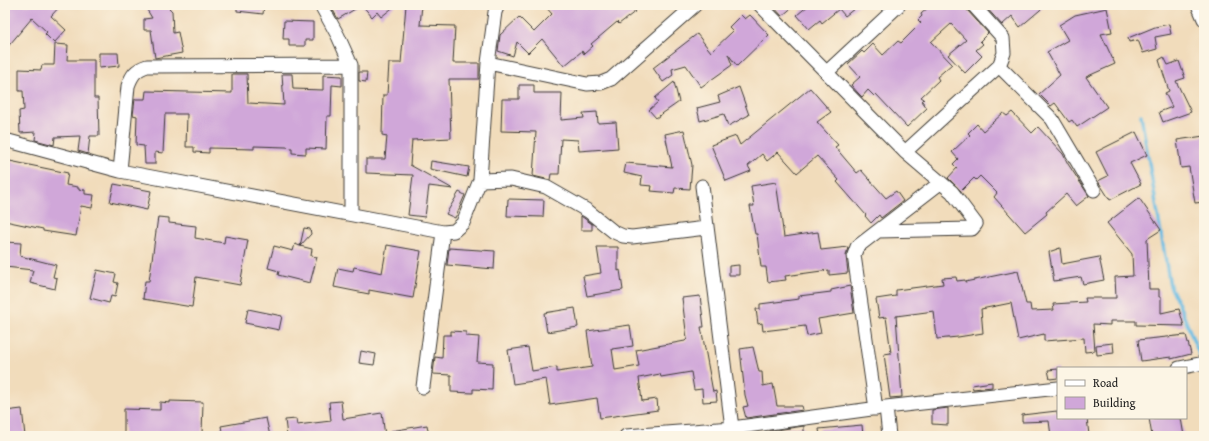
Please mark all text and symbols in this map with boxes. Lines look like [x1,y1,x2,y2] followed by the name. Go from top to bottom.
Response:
[1057,367,1187,419] legend
[1093,374,1119,391] text: Road
[1093,394,1136,411] text: Building

